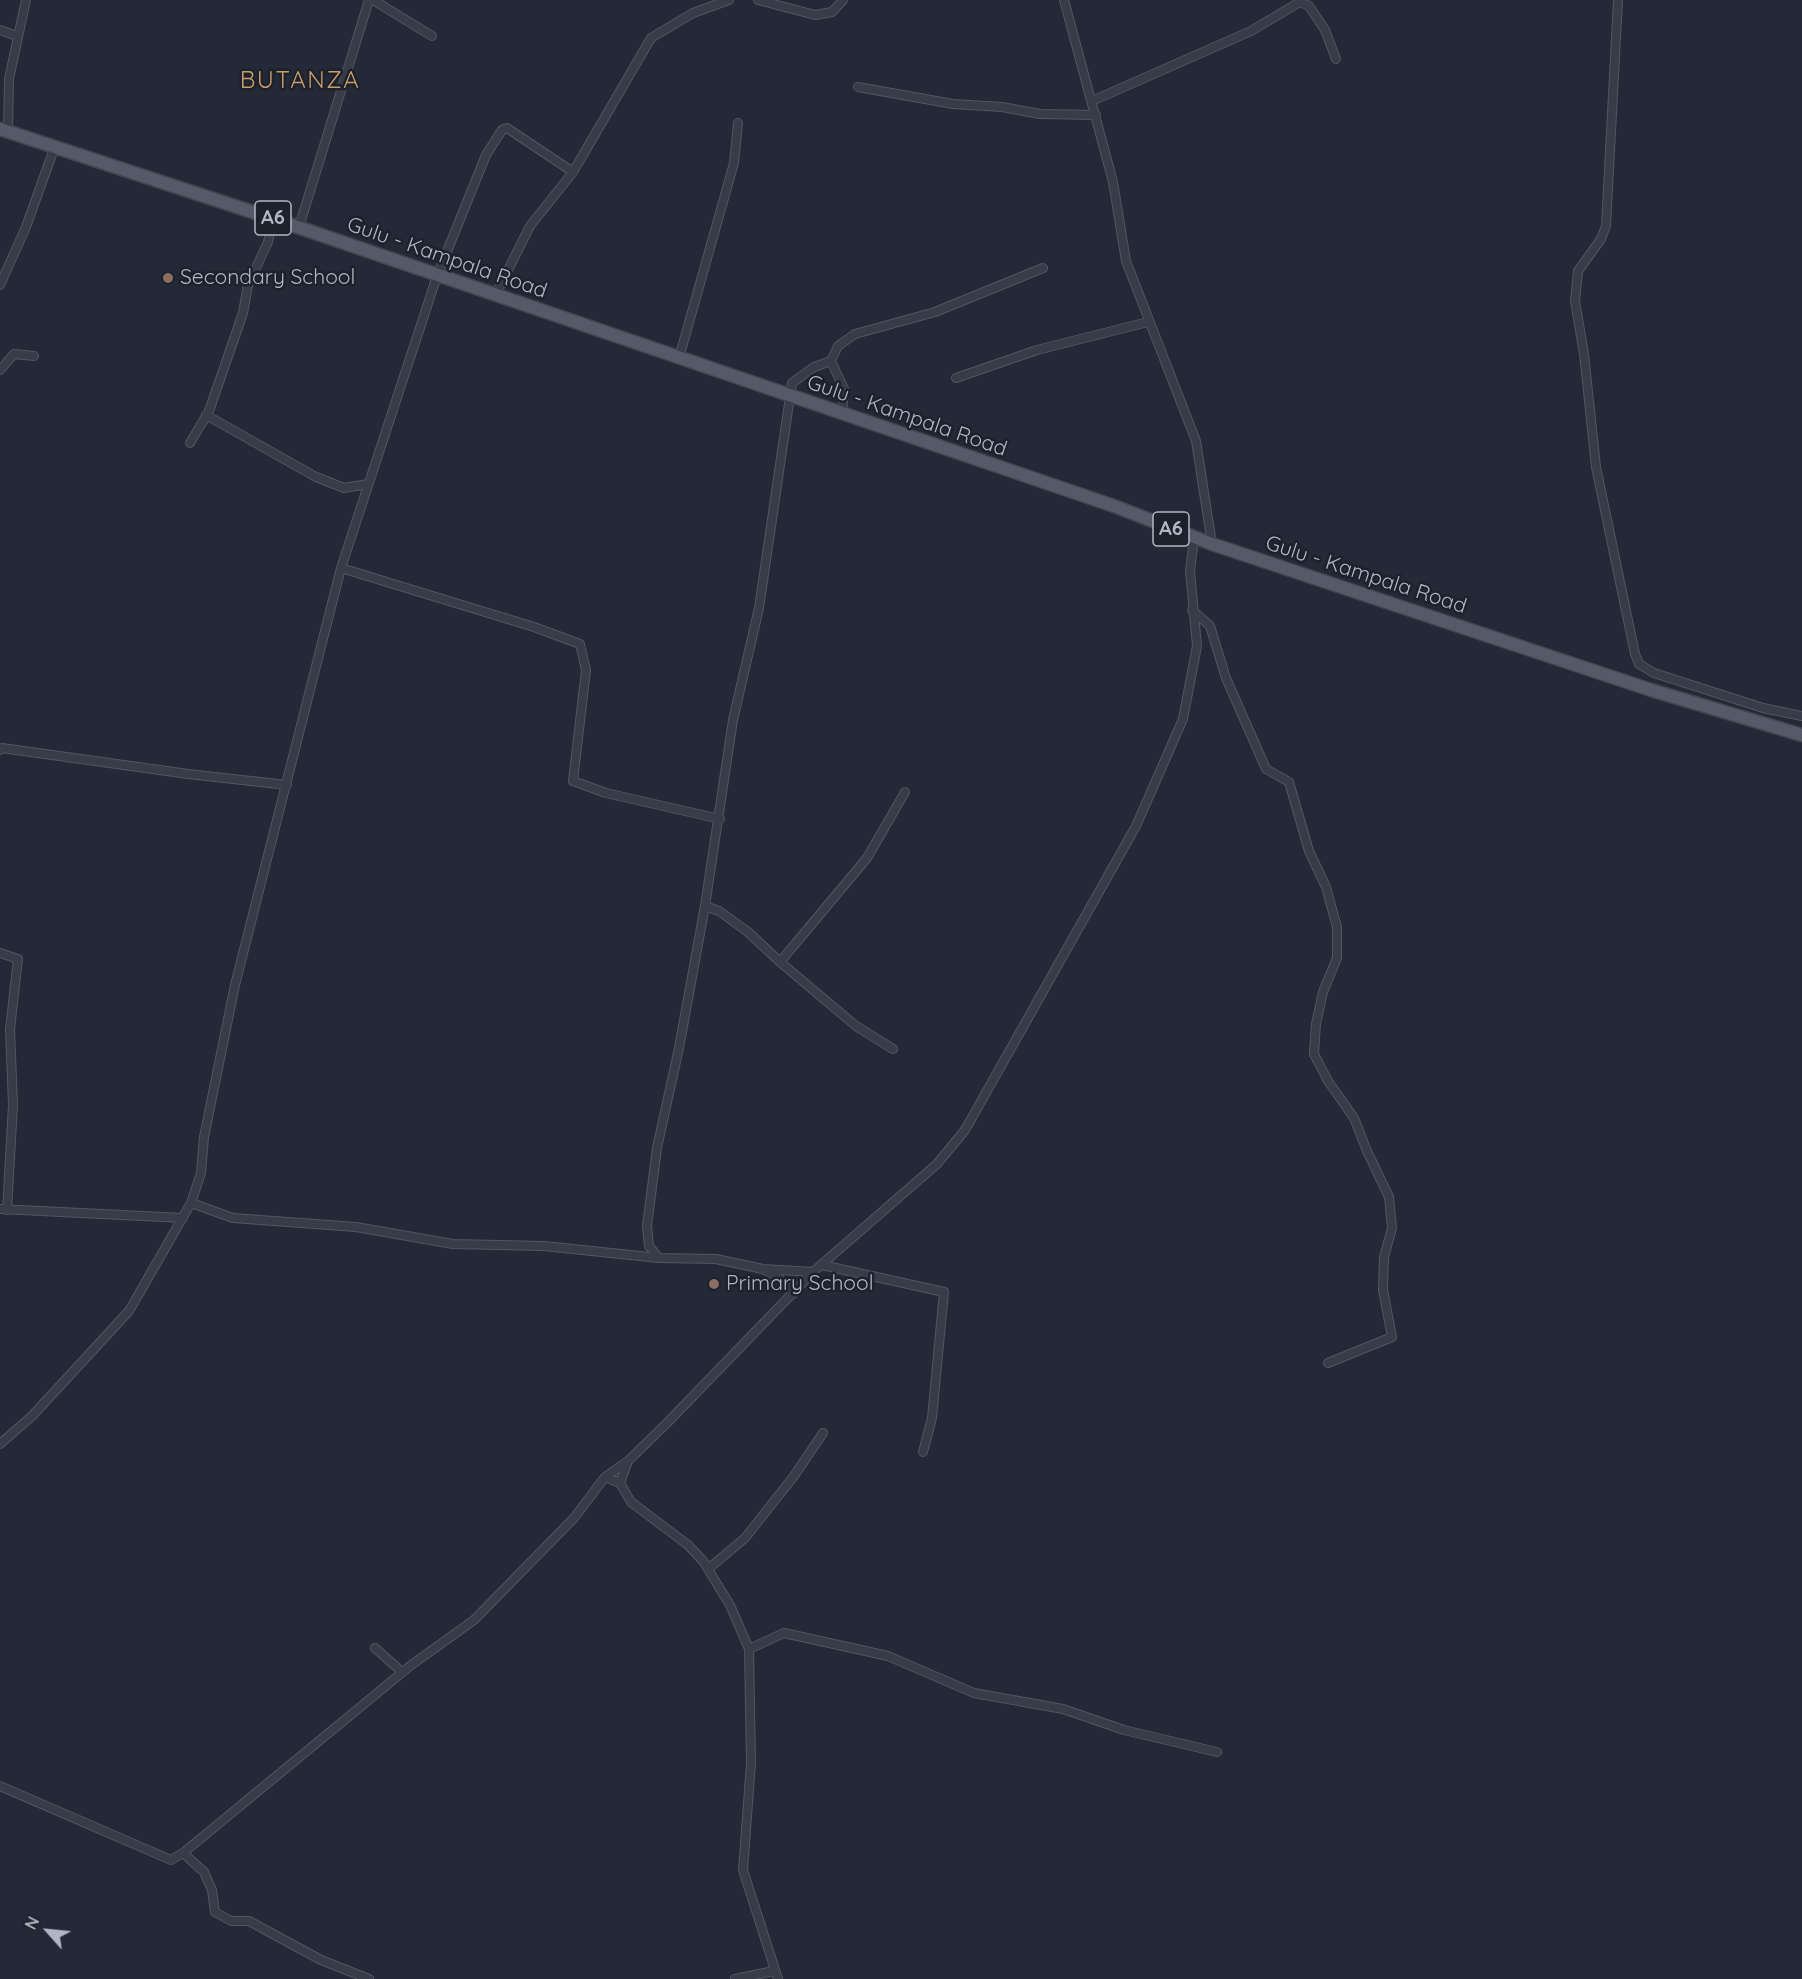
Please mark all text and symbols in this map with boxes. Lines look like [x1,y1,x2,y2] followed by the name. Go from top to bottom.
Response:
[240,67,360,95] district label: BUTANZA
[255,201,291,235] road number: A6
[344,212,550,304] street label: Gulu - Kampala Road
[180,265,355,291] place label: Secondary School
[161,271,175,285] marker: Secondary School
[804,370,1010,462] street label: Gulu - Kampala Road
[1153,512,1189,546] road number: A6
[1262,531,1470,619] street label: Gulu - Kampala Road
[726,1271,874,1297] place label: Primary School
[707,1277,721,1291] marker: Primary School
[18,1901,78,1961] north arrow
[20,1913,44,1933] text: N

